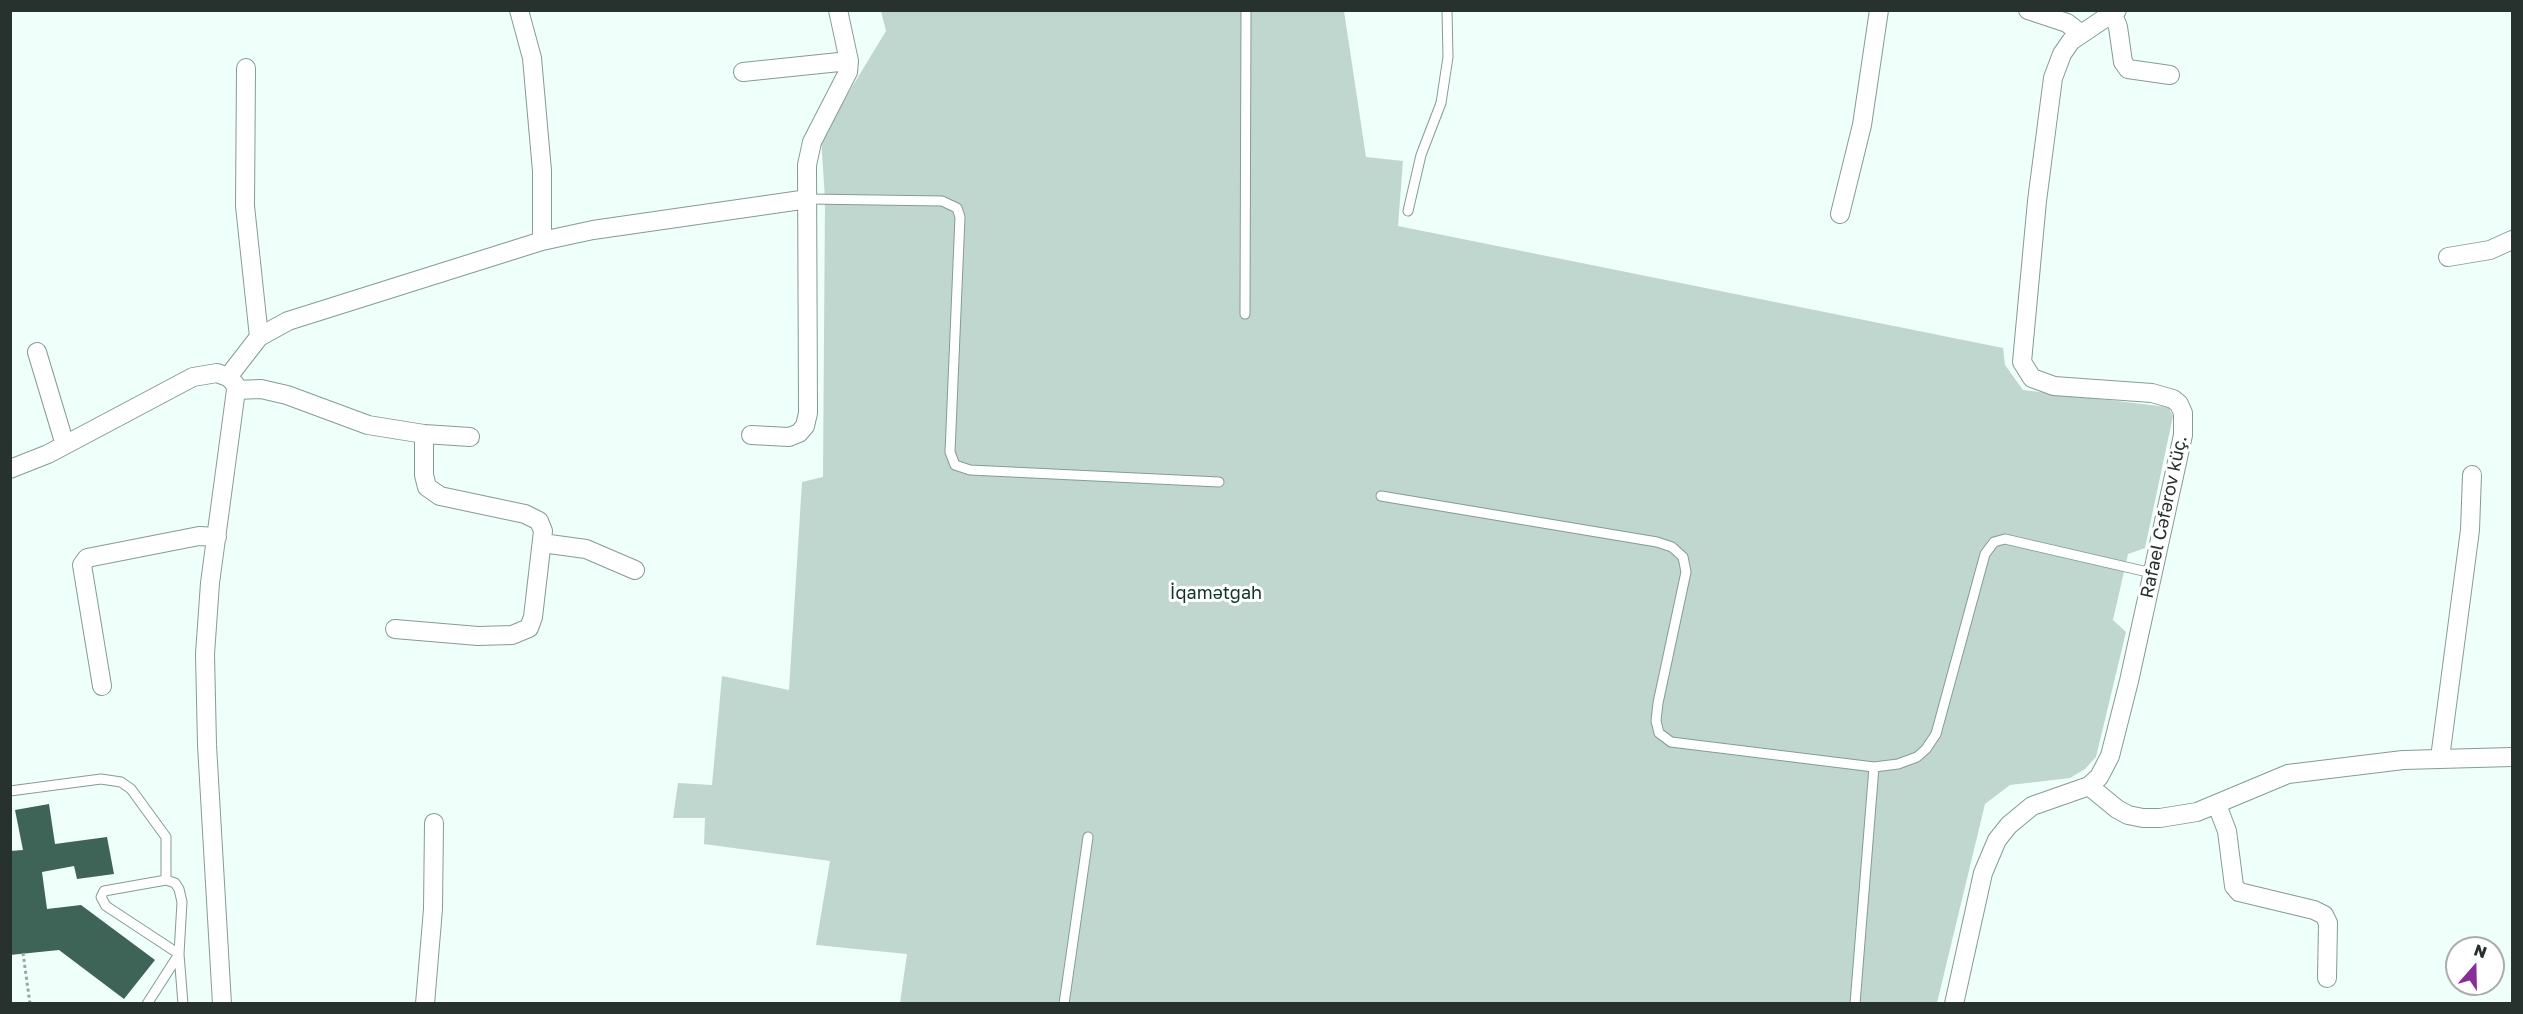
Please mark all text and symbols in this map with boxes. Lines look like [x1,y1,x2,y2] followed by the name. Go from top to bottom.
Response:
[2136,434,2192,600] street label: Rafael Cəfərov küç.
[1170,582,1262,604] park label: İqamətgah
[2445,936,2505,996] north arrow
[2471,939,2490,962] text: N

